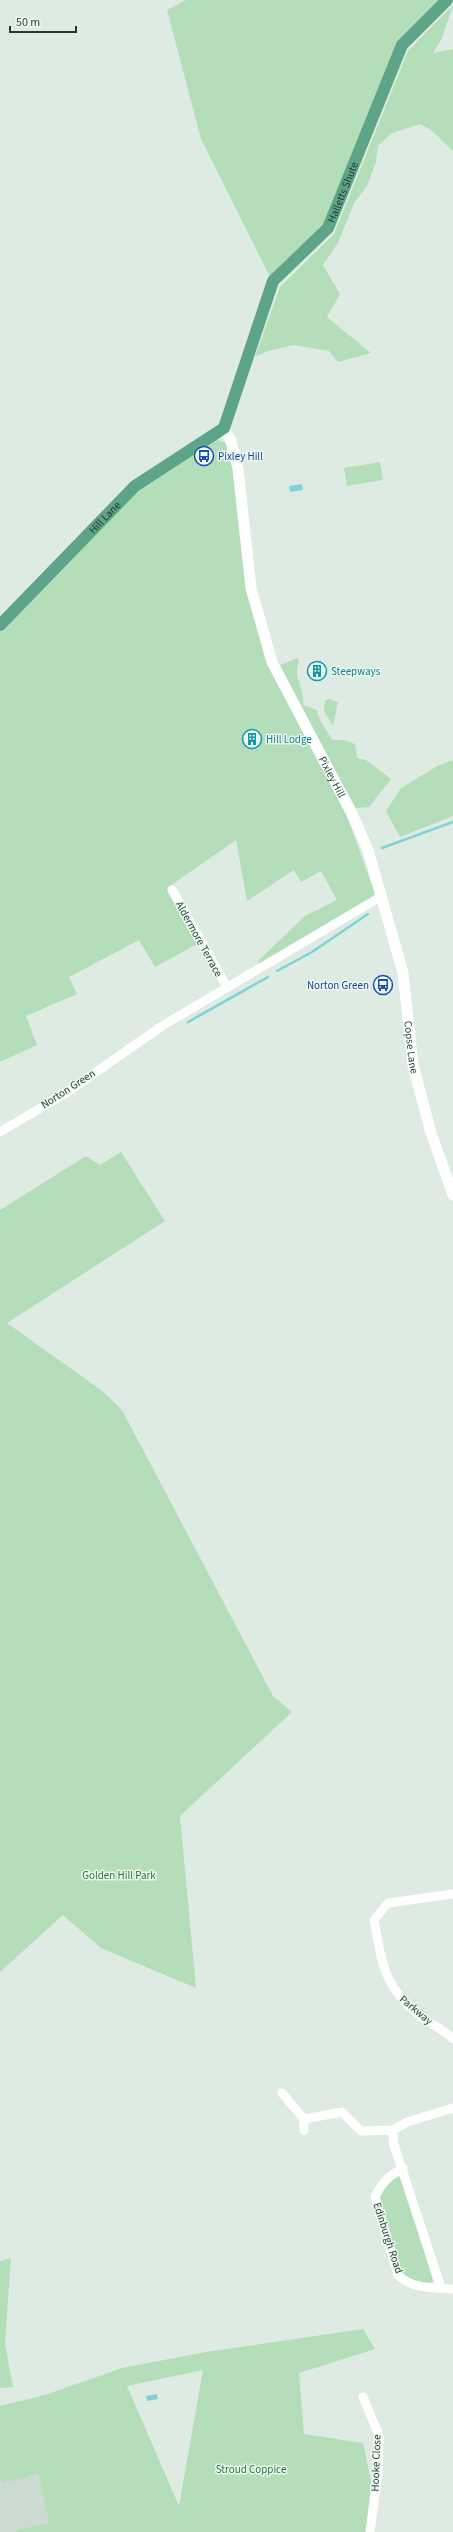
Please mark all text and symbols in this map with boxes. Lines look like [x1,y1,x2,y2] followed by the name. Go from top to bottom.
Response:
[10,8,76,34] scale bar
[16,14,40,31] text: 50 m
[323,159,362,225] street label: Halletts Shute
[193,445,215,467] bus stop icon: Pixley Hill
[218,449,263,464] place label: Pixley Hill
[85,497,124,537] street label: Hill Lane
[306,660,328,682] building icon: Steepways
[331,664,381,679] place label: Steepways
[241,728,263,750] building icon: Hill Lodge
[266,732,312,747] place label: Hill Lodge
[315,753,350,800] street label: Pixley Hill
[172,898,226,980] street label: Aldermore Terrace
[372,974,394,996] bus stop icon: Norton Green
[307,978,369,993] place label: Norton Green
[401,1020,423,1076] street label: Copse Lane
[38,1066,98,1112] street label: Norton Green
[82,1868,156,1883] park label: Golden Hill Park
[396,1992,436,2028] street label: Parkway
[369,2201,407,2275] street label: Edinburgh Road
[368,2434,385,2492] street label: Hooke Close
[216,2462,287,2477] park label: Stroud Coppice

